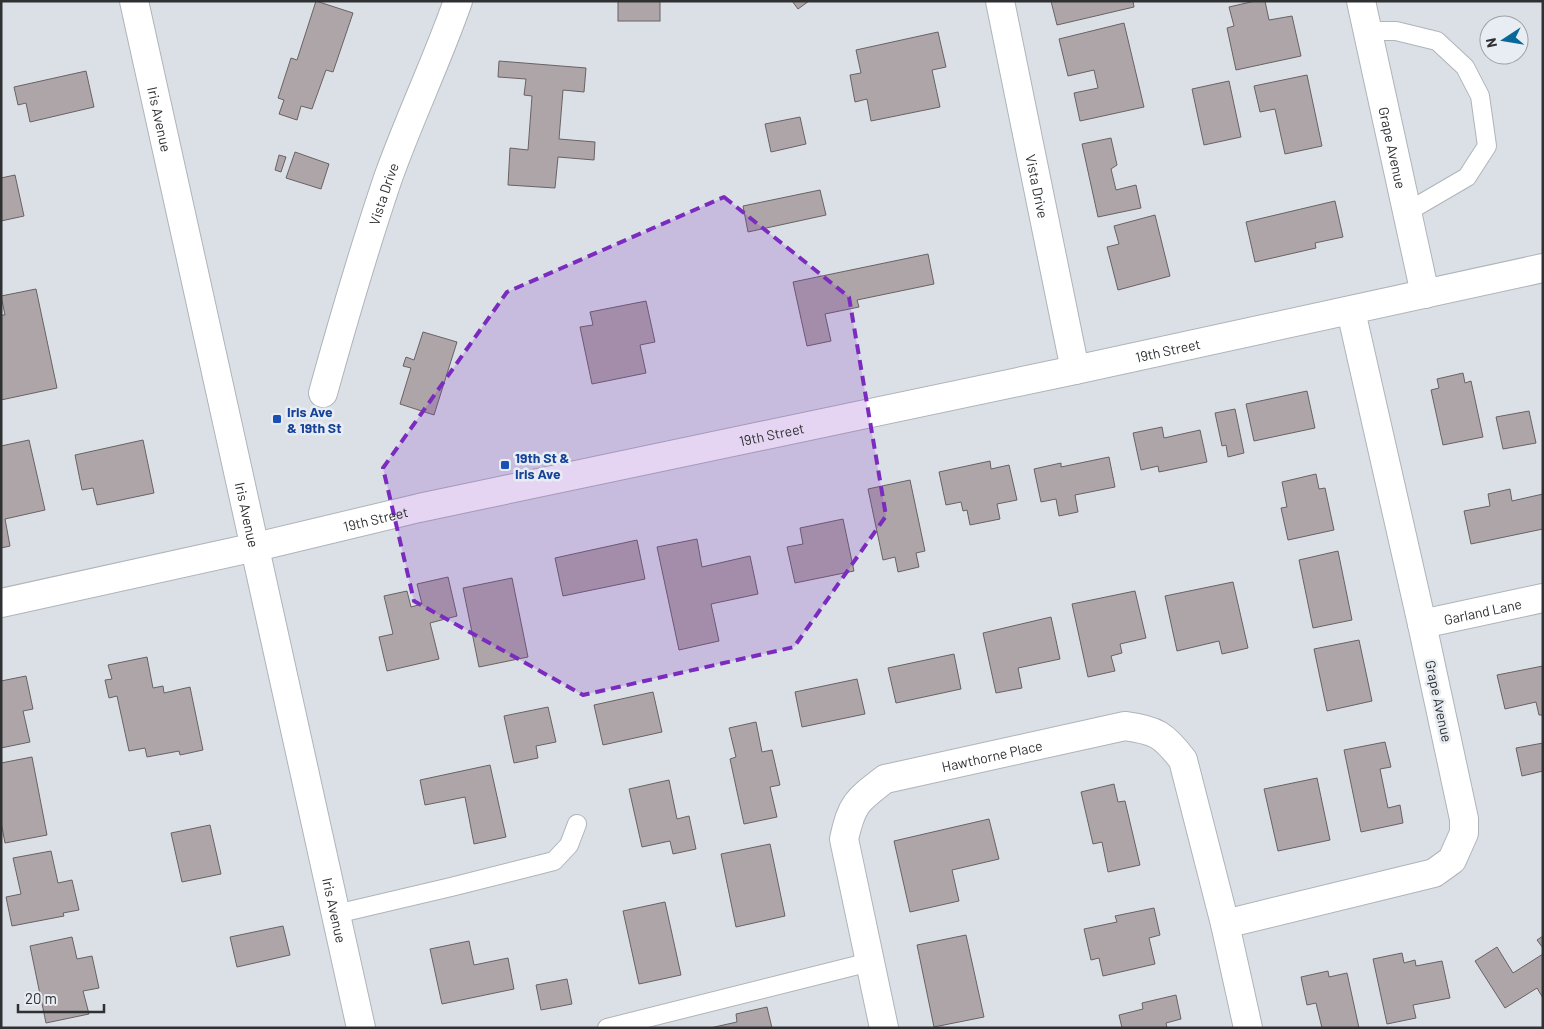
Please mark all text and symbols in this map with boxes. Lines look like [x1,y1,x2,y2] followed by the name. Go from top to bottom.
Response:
[1479,15,1529,65] north arrow
[1482,36,1500,49] text: N
[145,85,176,153] street label: Iris Avenue
[1376,105,1410,190] street label: Grape Avenue
[1023,153,1052,220] street label: Vista Drive
[365,160,401,227] street label: Vista Drive
[1134,334,1202,365] street label: 19th Street
[287,403,342,436] place label: Iris Ave & 19th St
[271,413,283,425] marker: Iris Ave & 19th St
[738,419,806,449] street label: 19th Street
[515,449,570,482] place label: 19th St & Iris Ave
[499,459,511,471] marker: 19th St & Iris Ave
[232,480,263,549] street label: Iris Avenue
[341,502,410,534] street label: 19th Street
[1442,594,1523,628] street label: Garland Lane
[1422,659,1456,743] street label: Grape Avenue
[940,736,1044,775] street label: Hawthorne Place
[319,876,350,944] street label: Iris Avenue
[18,982,104,1014] scale bar
[25,989,57,1007] text: 20 m

